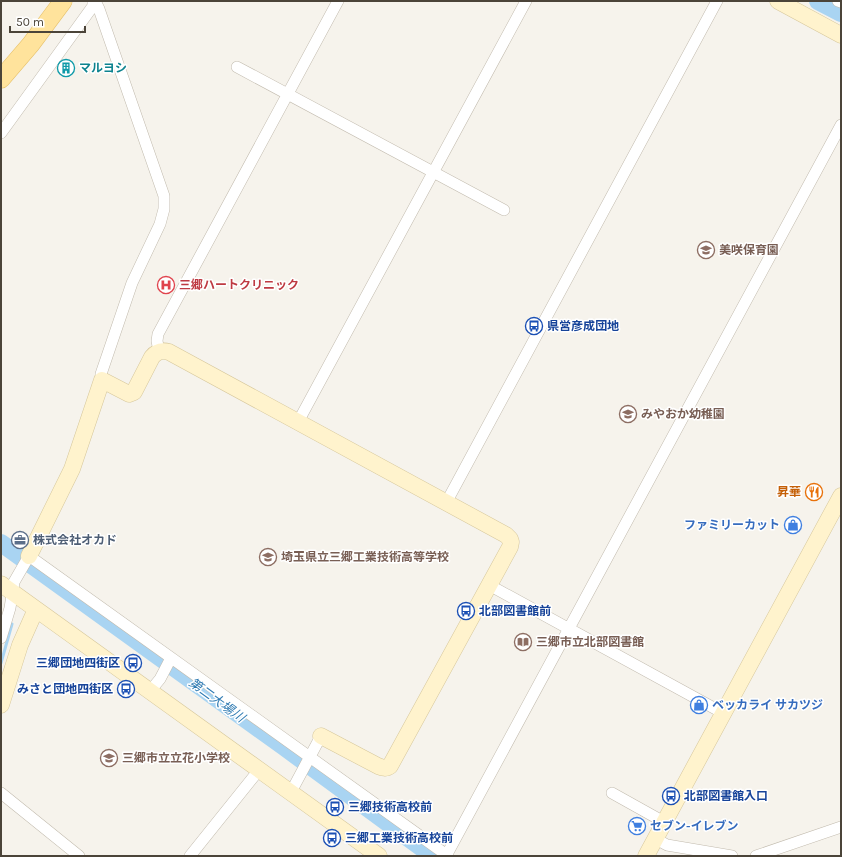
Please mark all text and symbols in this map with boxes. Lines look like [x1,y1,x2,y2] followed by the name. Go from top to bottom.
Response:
[10,8,85,34] scale bar
[16,15,44,29] text: 50 m
[56,58,76,78] building icon: マルヨシ
[79,61,127,75] place label: マルヨシ
[696,240,716,260] school or university icon: 美咲保育園
[719,243,779,257] place label: 美咲保育園
[156,275,176,295] hospital icon: 三郷ハートクリニック
[179,278,299,292] place label: 三郷ハートクリニック
[524,316,544,336] bus stop icon: 県営彦成団地
[547,319,619,333] place label: 県営彦成団地
[618,404,638,424] school or university icon: みやおか幼稚園
[641,407,725,421] place label: みやおか幼稚園
[804,482,824,502] restaurant icon: 昇華
[777,485,801,499] place label: 昇華
[783,515,803,535] shop icon: ファミリーカット
[684,518,780,532] place label: ファミリーカット
[10,530,30,550] office icon: 株式会社オカド
[33,533,117,547] place label: 株式会社オカド
[258,547,278,567] school or university icon: 埼玉県立三郷工業技術高等学校
[281,550,449,564] place label: 埼玉県立三郷工業技術高等学校
[456,601,476,621] bus stop icon: 北部図書館前
[479,604,551,618] place label: 北部図書館前
[513,632,533,652] library icon: 三郷市立北部図書館
[536,635,644,649] place label: 三郷市立北部図書館
[123,653,143,673] bus stop icon: 三郷団地四街区
[36,656,120,670] place label: 三郷団地四街区
[186,675,249,726] water label: 第二大場川
[116,679,136,699] bus stop icon: みさと団地四街区
[17,682,113,696] place label: みさと団地四街区
[689,695,709,715] shop icon: ベッカライ サカツジ
[712,698,823,712] place label: ベッカライ サカツジ
[99,748,119,768] school or university icon: 三郷市立立花小学校
[122,751,230,765] place label: 三郷市立立花小学校
[661,786,681,806] bus stop icon: 北部図書館入口
[684,789,768,803] place label: 北部図書館入口
[325,797,345,817] bus stop icon: 三郷技術高校前
[348,800,432,814] place label: 三郷技術高校前
[627,816,647,836] supermarket icon: セブン-イレブン
[650,819,738,833] place label: セブン-イレブン
[322,828,342,848] bus stop icon: 三郷工業技術高校前
[345,831,453,845] place label: 三郷工業技術高校前

